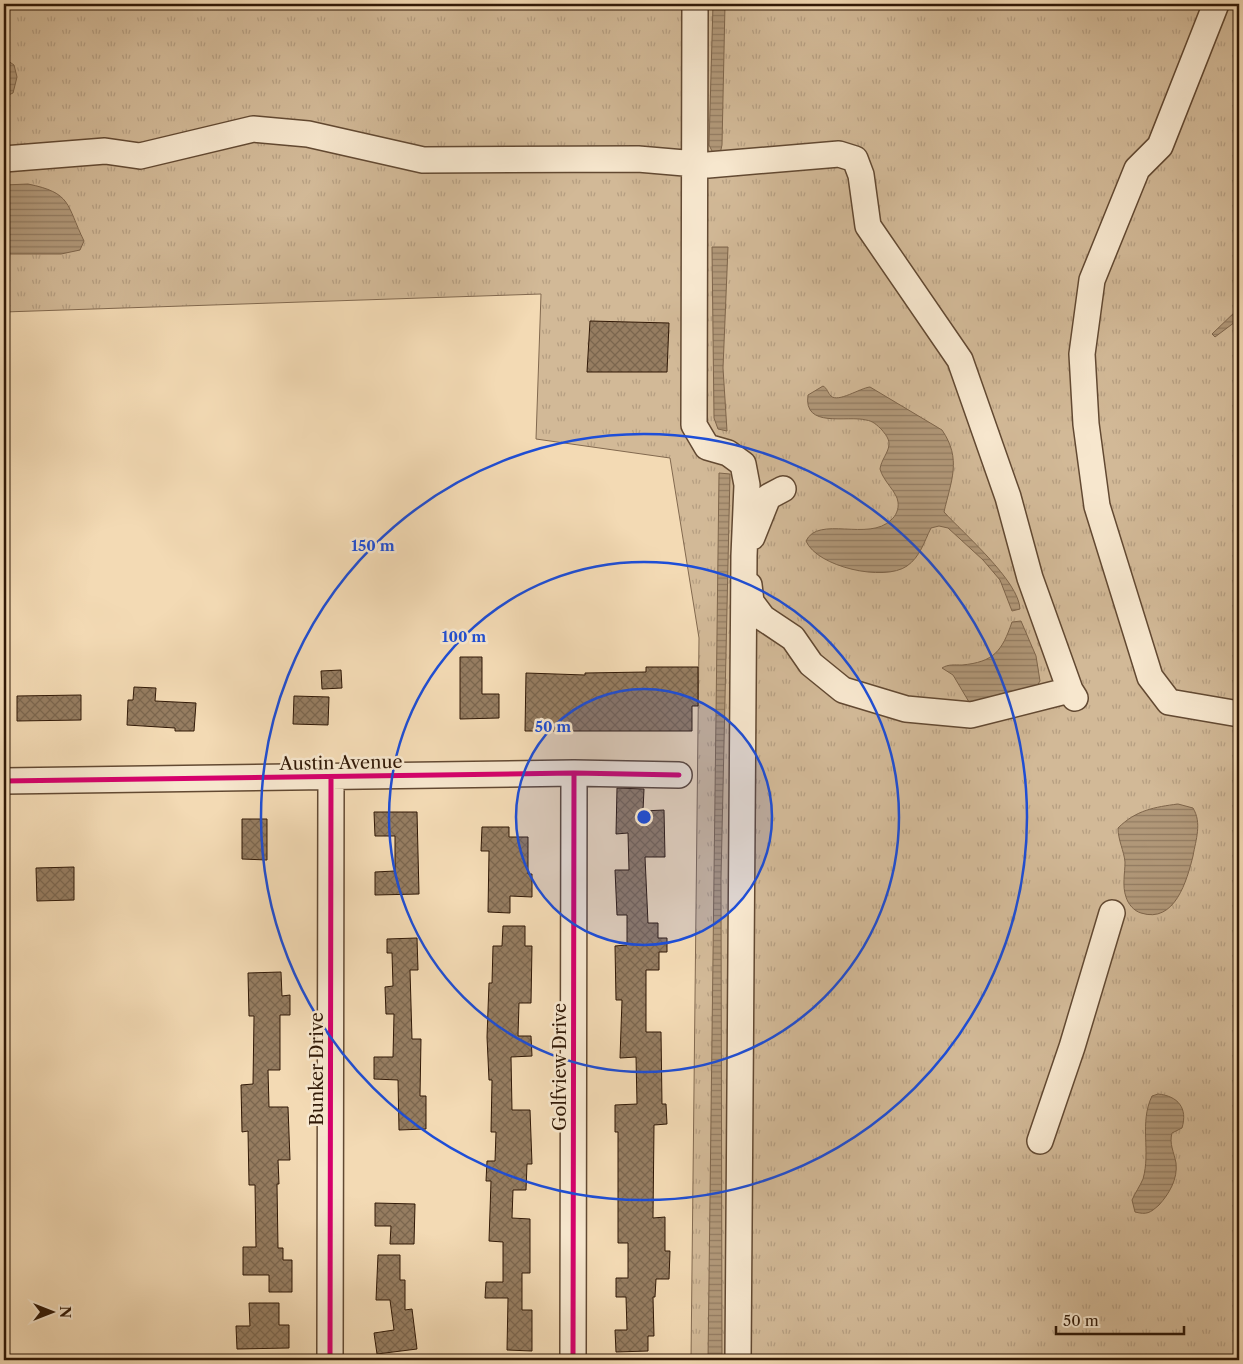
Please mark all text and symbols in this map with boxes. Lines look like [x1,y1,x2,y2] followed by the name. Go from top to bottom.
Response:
[351,536,395,555] text: 150 m
[442,627,486,646] text: 100 m
[535,717,571,736] text: 50 m
[278,751,403,775] street label: Austin Avenue
[635,808,653,826] centre of rings
[549,1003,571,1131] street label: Golfview Drive
[306,1012,328,1126] street label: Bunker Drive
[28,1286,78,1336] north arrow
[1056,1304,1183,1336] scale bar
[56,1306,74,1318] text: N
[1063,1311,1099,1330] text: 50 m

